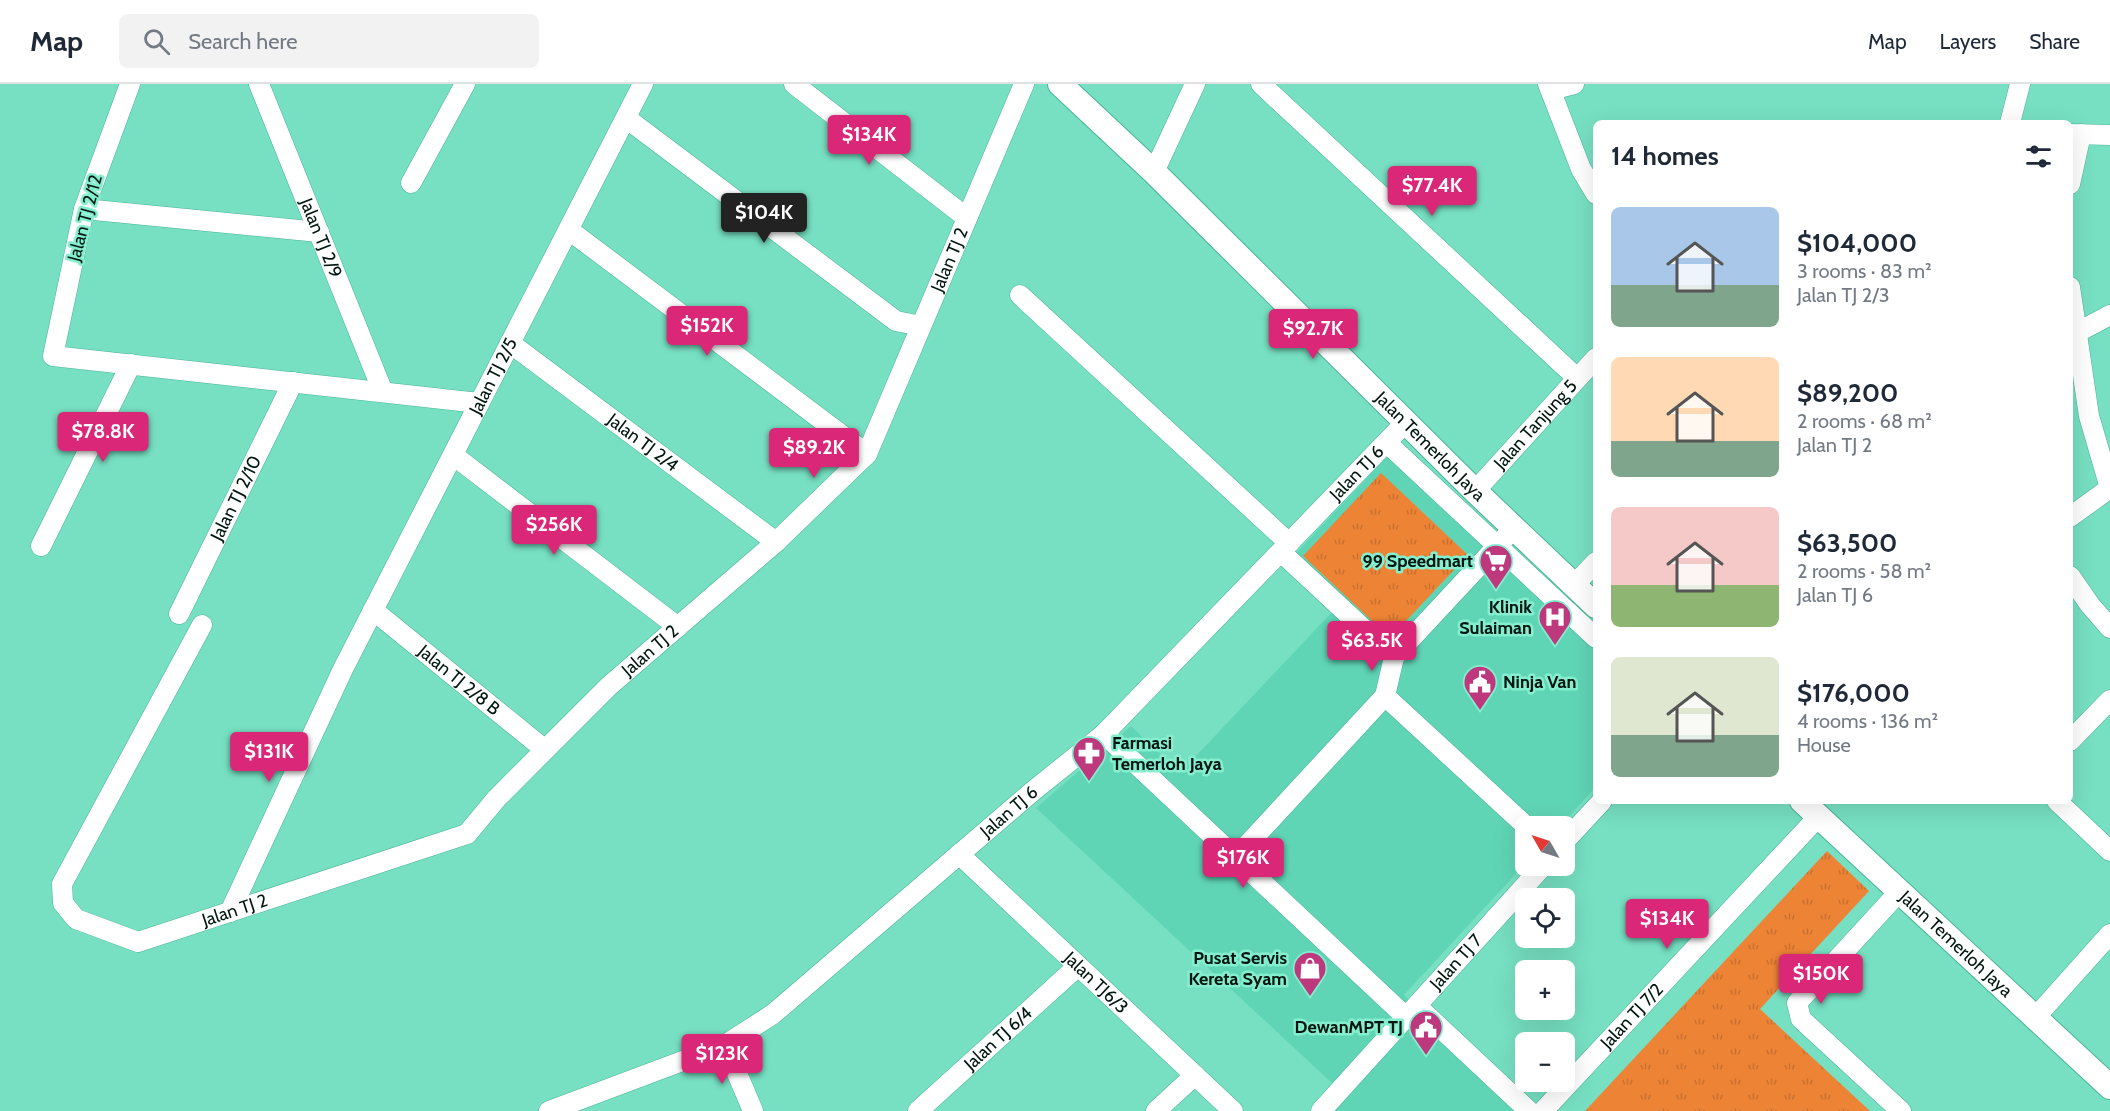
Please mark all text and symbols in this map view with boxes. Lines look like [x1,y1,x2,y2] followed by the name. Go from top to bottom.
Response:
[119,14,539,68] search box
[30,24,83,58] text: Map
[140,25,173,58] icon: search
[188,28,297,55] text: Search here
[1868,29,1907,54] text: Map
[1940,29,1996,54] text: Layers
[2029,29,2080,54] text: Share
[827,115,911,166] pin: $134K
[842,122,896,146] text: $134K
[1611,140,1719,172] text: 14 homes
[2022,140,2055,173] icon: filters
[1383,166,1481,217] pin: $77.4K
[63,172,107,265] street label: Jalan TJ 2/12
[1402,173,1462,197] text: $77.4K
[722,193,806,244] pin: $104K
[295,194,347,281] street label: Jalan TJ 2/9
[735,200,793,224] text: $104K
[926,224,973,296] street label: Jalan TJ 2
[1797,227,1917,259] text: $104,000
[1659,231,1731,303] icon: home
[1797,259,1932,283] text: 3 rooms · 83 m²
[1797,283,1890,307] text: Jalan TJ 2/3
[665,306,749,357] pin: $152K
[1264,309,1362,360] pin: $92.7K
[681,313,733,337] text: $152K
[1283,316,1343,340] text: $92.7K
[464,334,522,419] street label: Jalan TJ 2/5
[1489,375,1582,475] street label: Jalan Tanjung 5
[1797,377,1898,409] text: $89,200
[1659,381,1731,453] icon: home
[1370,386,1490,506] street label: Jalan Temerloh Jaya
[602,408,683,476] street label: Jalan TJ 2/4
[1797,409,1932,433] text: 2 rooms · 68 m²
[54,412,152,463] pin: $78.8K
[72,419,134,443] text: $78.8K
[765,428,863,479] pin: $89.2K
[1797,433,1872,457] text: Jalan TJ 2
[783,435,845,459] text: $89.2K
[1324,441,1388,506] street label: Jalan TJ 6
[205,452,266,545] street label: Jalan TJ 2/10
[512,505,596,556] pin: $256K
[526,512,582,536] text: $256K
[1797,527,1897,559] text: $63,500
[1659,531,1731,603] icon: home
[1478,543,1514,590] supermarket icon: 99 Speedmart
[1363,550,1473,572] place label: 99 Speedmart
[1797,559,1931,583] text: 2 rooms · 58 m²
[1797,583,1873,607] text: Jalan TJ 6
[1459,596,1532,639] place label: Klinik Sulaiman
[1537,599,1573,646] hospital icon: Klinik Sulaiman
[617,620,683,682] street label: Jalan TJ 2
[1323,621,1421,672] pin: $63.5K
[1341,628,1403,652] text: $63.5K
[413,640,505,720] street label: Jalan TJ 2/8 B
[1462,664,1498,711] public building icon: Ninja Van
[1503,671,1576,693] place label: Ninja Van
[1797,677,1910,709] text: $176,000
[1659,681,1731,753] icon: home
[1797,709,1938,733] text: 4 rooms · 136 m²
[227,732,311,783] pin: $131K
[1112,732,1222,775] place label: Farmasi Temerloh Jaya
[1797,733,1851,757] text: House
[1071,735,1107,782] pharmacy icon: Farmasi Temerloh Jaya
[244,739,294,763] text: $131K
[975,781,1042,843] street label: Jalan TJ 6
[1515,816,1575,876] north arrow
[1515,816,1575,1092] map controls
[1201,838,1285,889] pin: $176K
[1217,845,1269,869] text: $176K
[1894,885,2017,1002] street label: Jalan Temerloh Jaya
[1515,888,1575,948] button: locate
[198,889,270,932] street label: Jalan TJ 2
[1625,899,1709,950] pin: $134K
[1640,906,1694,930] text: $134K
[1425,930,1487,995] street label: Jalan TJ 7
[1059,947,1133,1018] street label: Jalan TJ6/3
[1188,947,1287,990] place label: Pusat Servis Kereta Syam
[1292,950,1328,997] shop icon: Pusat Servis Kereta Syam
[1779,954,1863,1005] pin: $150K
[1515,960,1575,1020] button: +
[1793,961,1849,985] text: $150K
[1595,979,1668,1054] street label: Jalan TJ 7/2
[959,1002,1037,1076] street label: Jalan TJ 6/4
[1408,1009,1444,1056] public building icon: DewanMPT TJ
[1295,1016,1403,1038] place label: DewanMPT TJ
[1515,1032,1575,1092] button: −
[680,1034,764,1085] pin: $123K
[696,1041,748,1065] text: $123K

